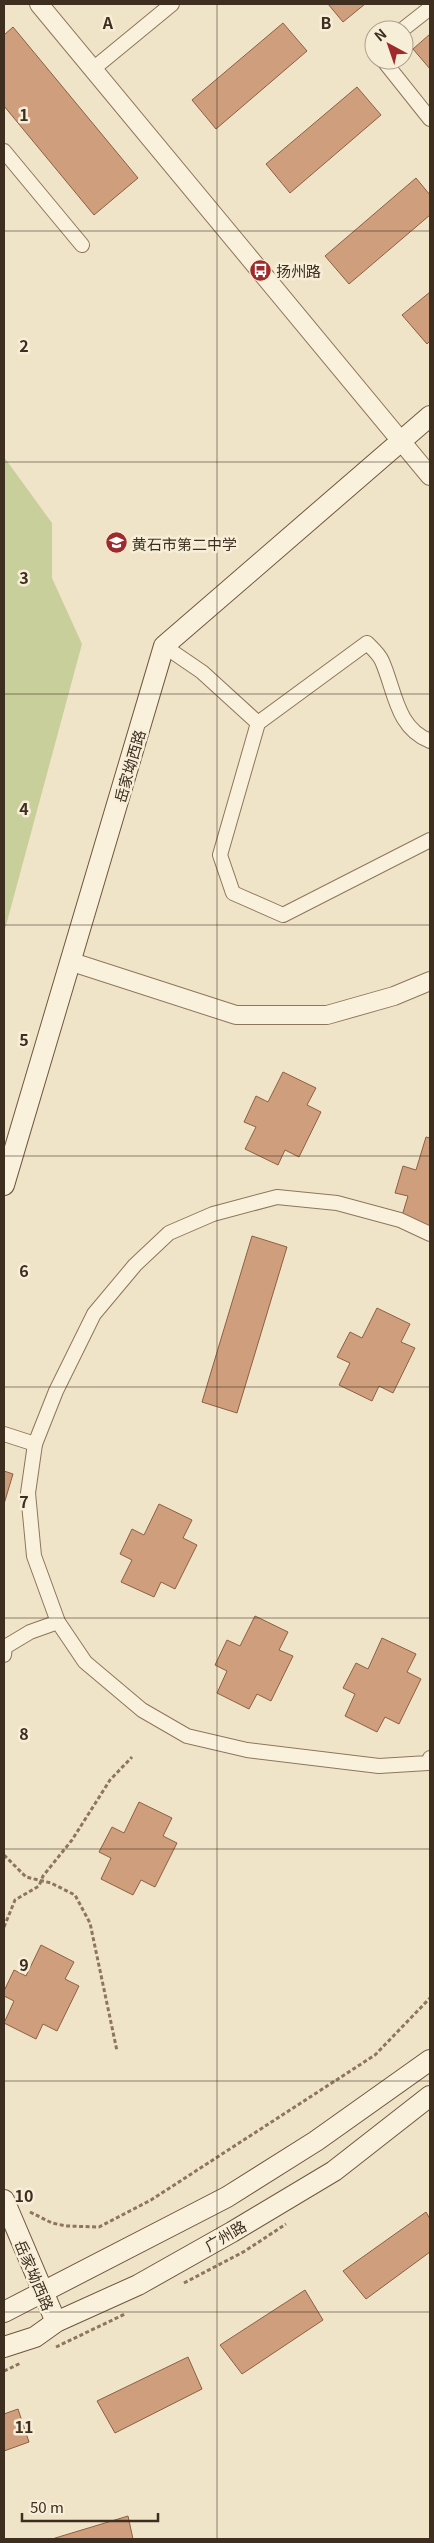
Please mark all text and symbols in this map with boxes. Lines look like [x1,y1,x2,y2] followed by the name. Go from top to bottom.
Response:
[102,10,114,34] text: A
[321,10,332,34] text: B
[364,20,414,70] north arrow
[370,23,390,45] text: N
[19,102,29,126] text: 1
[248,258,272,282] bus stop icon: 扬州路
[276,260,321,281] place label: 扬州路
[19,333,29,357] text: 2
[104,531,128,555] school or university icon: 黄石市第二中学
[132,533,237,554] place label: 黄石市第二中学
[19,565,29,589] text: 3
[109,727,149,805] street label: 岳家坳西路
[19,796,29,820] text: 4
[19,1027,29,1051] text: 5
[19,1258,29,1282] text: 6
[19,1489,29,1513] text: 7
[19,1721,29,1745] text: 8
[19,1952,29,1976] text: 9
[15,2183,33,2207] text: 10
[200,2215,250,2255] street label: 广州路
[11,2236,59,2314] street label: 岳家坳西路
[15,2414,33,2438] text: 11
[22,2490,159,2522] scale bar
[30,2496,64,2517] text: 50 m

